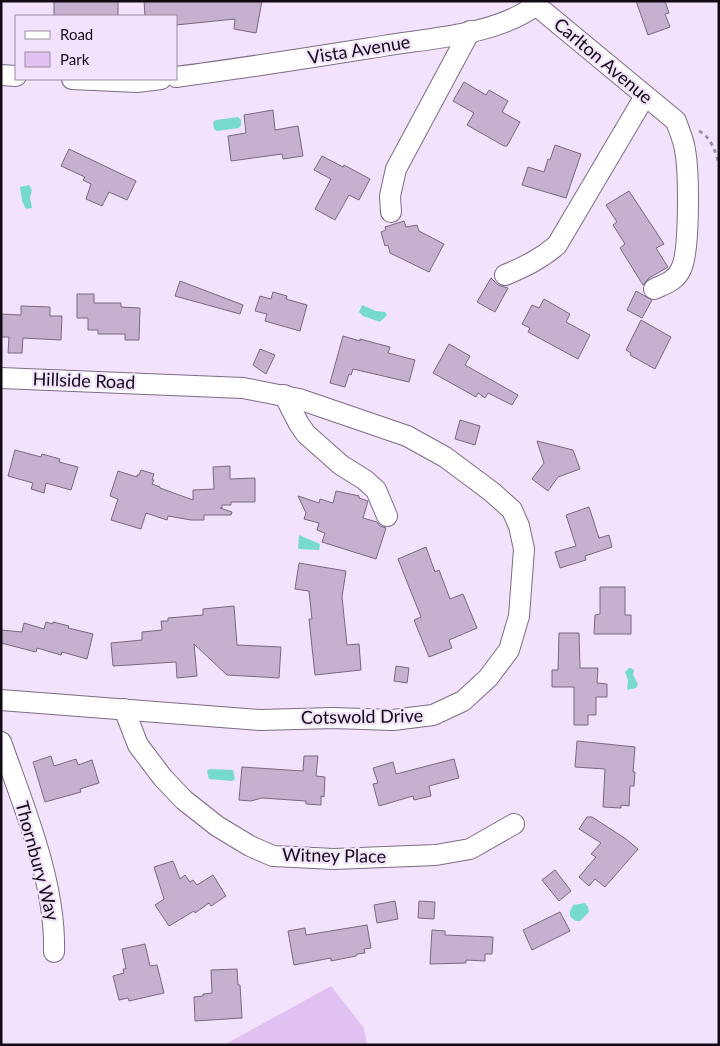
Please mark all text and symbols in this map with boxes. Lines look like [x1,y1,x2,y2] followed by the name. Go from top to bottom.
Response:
[550,13,657,108] street label: Carlton Avenue
[15,15,178,80] legend
[60,25,93,43] text: Road
[306,30,412,68] street label: Vista Avenue
[60,50,90,68] text: Park
[32,367,136,393] street label: Hillside Road
[301,704,423,728] street label: Cotswold Drive
[11,799,65,924] street label: Thornbury Way
[282,843,386,867] street label: Witney Place

